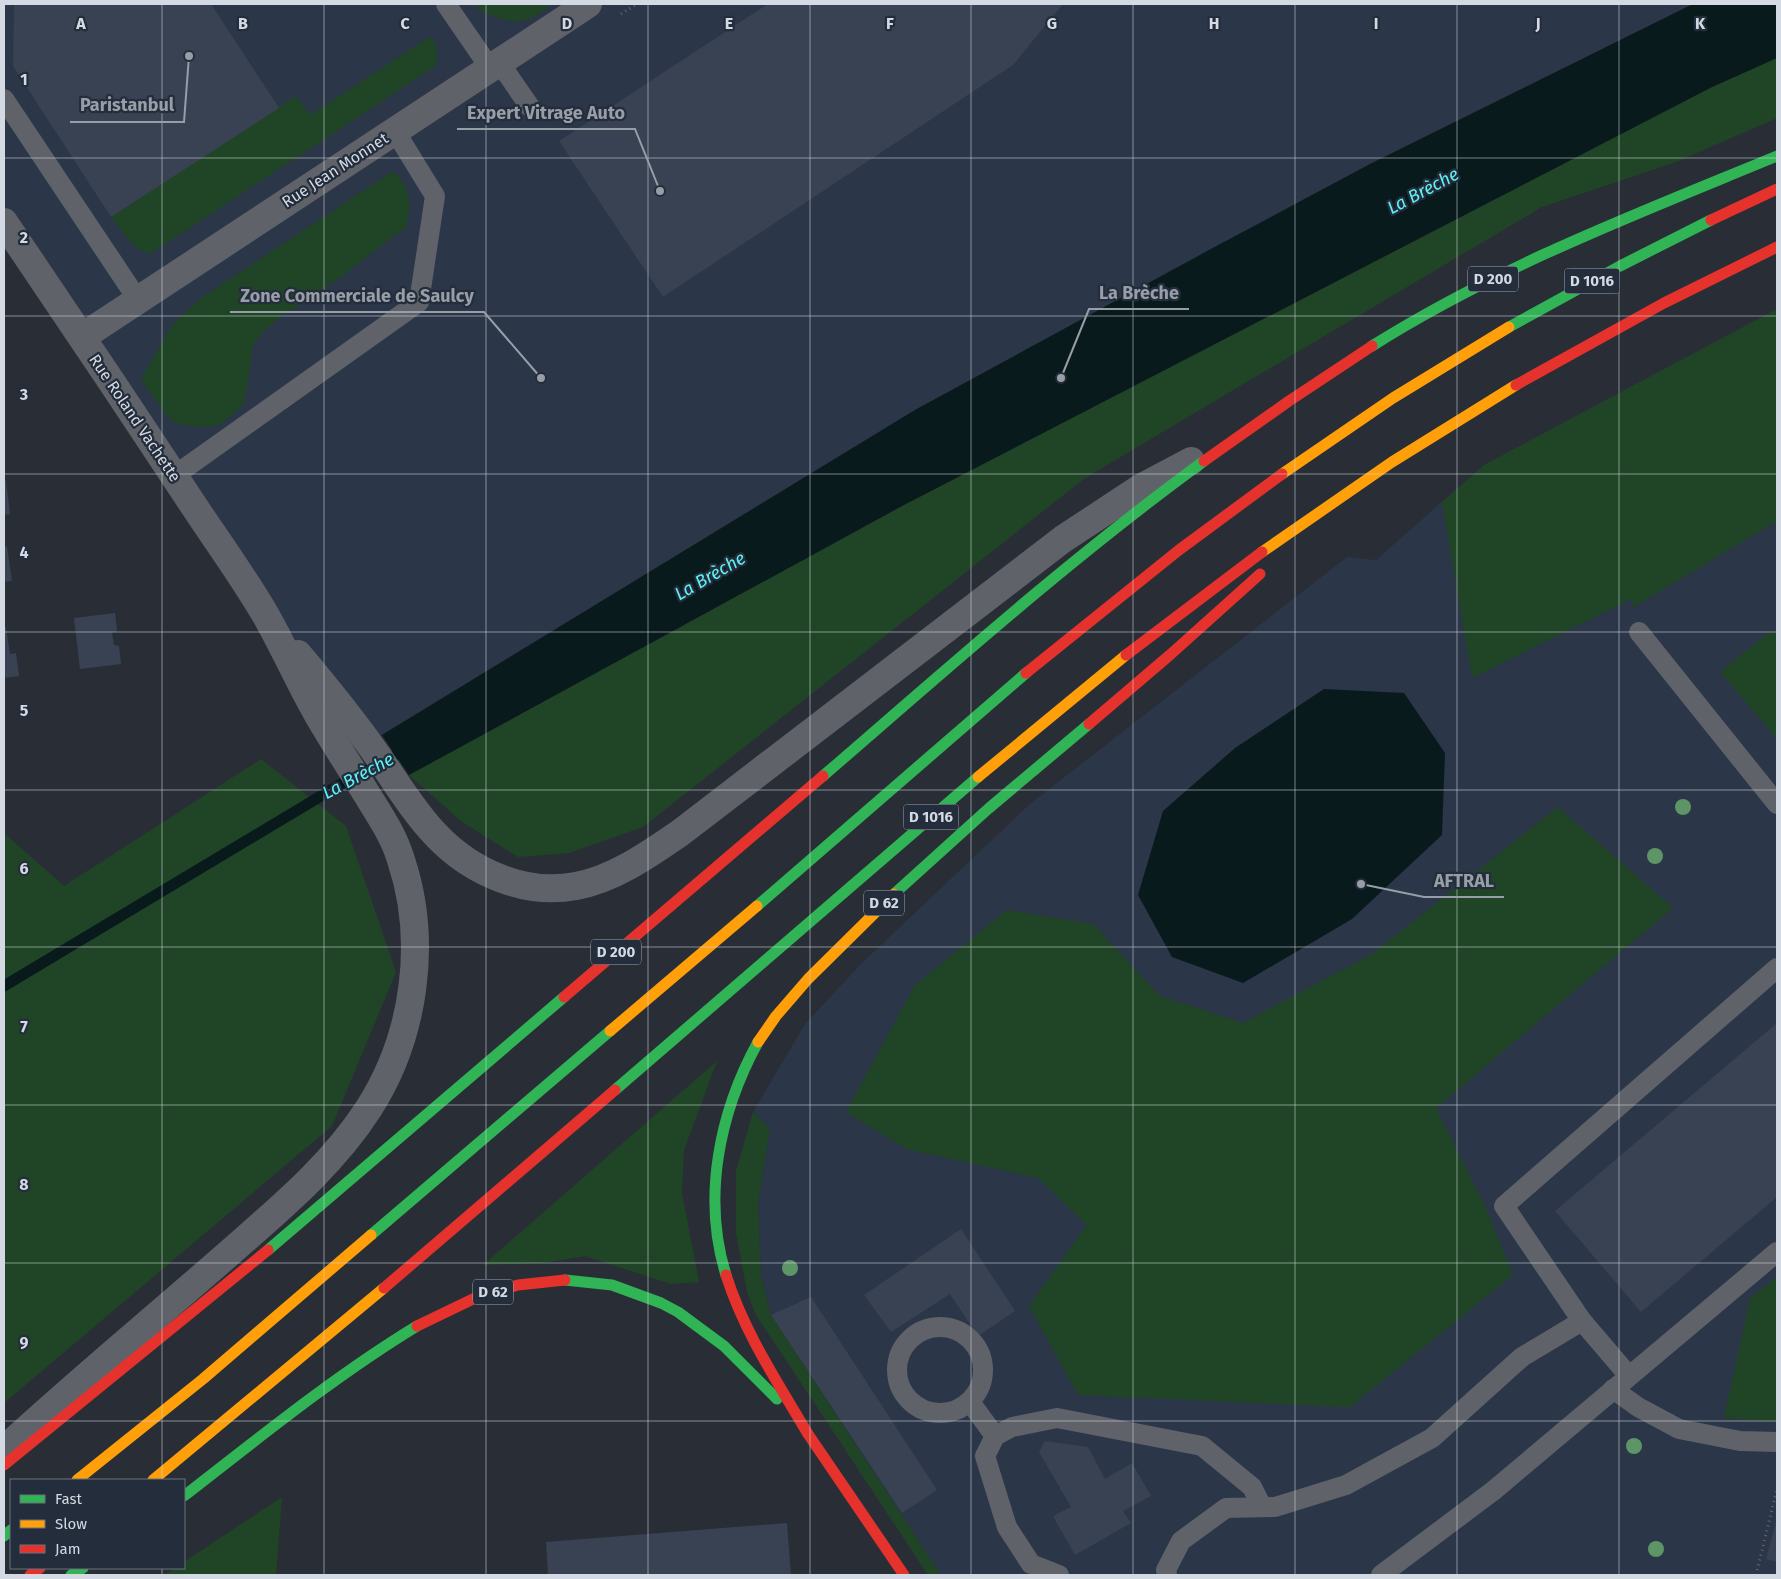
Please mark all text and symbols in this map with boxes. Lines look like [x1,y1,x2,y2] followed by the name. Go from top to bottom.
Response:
[75,14,86,33] text: A
[238,14,248,33] text: B
[400,14,410,33] text: C
[562,14,572,33] text: D
[725,14,733,33] text: E
[886,14,894,33] text: F
[1047,14,1057,33] text: G
[1209,14,1219,33] text: H
[1374,14,1378,33] text: I
[1534,14,1541,33] text: J
[1695,14,1706,33] text: K
[20,70,28,89] text: 1
[70,89,184,122] callout: Paristanbul
[80,94,175,116] text: Paristanbul
[457,96,635,129] callout: Expert Vitrage Auto
[467,102,625,124] text: Expert Vitrage Auto
[278,128,392,211] street label: Rue Jean Monnet
[1383,163,1463,219] water label: La Brèche
[20,228,28,247] text: 2
[1468,266,1518,292] road number: D 200
[1564,268,1620,294] road number: D 1016
[1089,276,1189,309] callout: La Brèche
[230,279,484,312] callout: Zone Commerciale de Saulcy
[1099,282,1179,304] text: La Brèche
[240,285,474,307] text: Zone Commerciale de Saulcy
[85,351,185,485] street label: Rue Roland Vachette
[19,385,28,404] text: 3
[19,543,29,562] text: 4
[671,547,749,605] water label: La Brèche
[20,701,29,720] text: 5
[318,748,398,804] water label: La Brèche
[904,804,958,830] road number: D 1016
[19,859,29,878] text: 6
[1424,864,1504,897] callout: AFTRAL
[1433,870,1494,892] text: AFTRAL
[864,890,904,916] road number: D 62
[591,940,641,964] road number: D 200
[20,1017,28,1036] text: 7
[19,1175,29,1194] text: 8
[473,1280,513,1304] road number: D 62
[20,1333,29,1352] text: 9
[10,1479,185,1569] legend
[55,1490,82,1508] text: Fast
[55,1515,87,1533] text: Slow
[55,1540,81,1558] text: Jam

